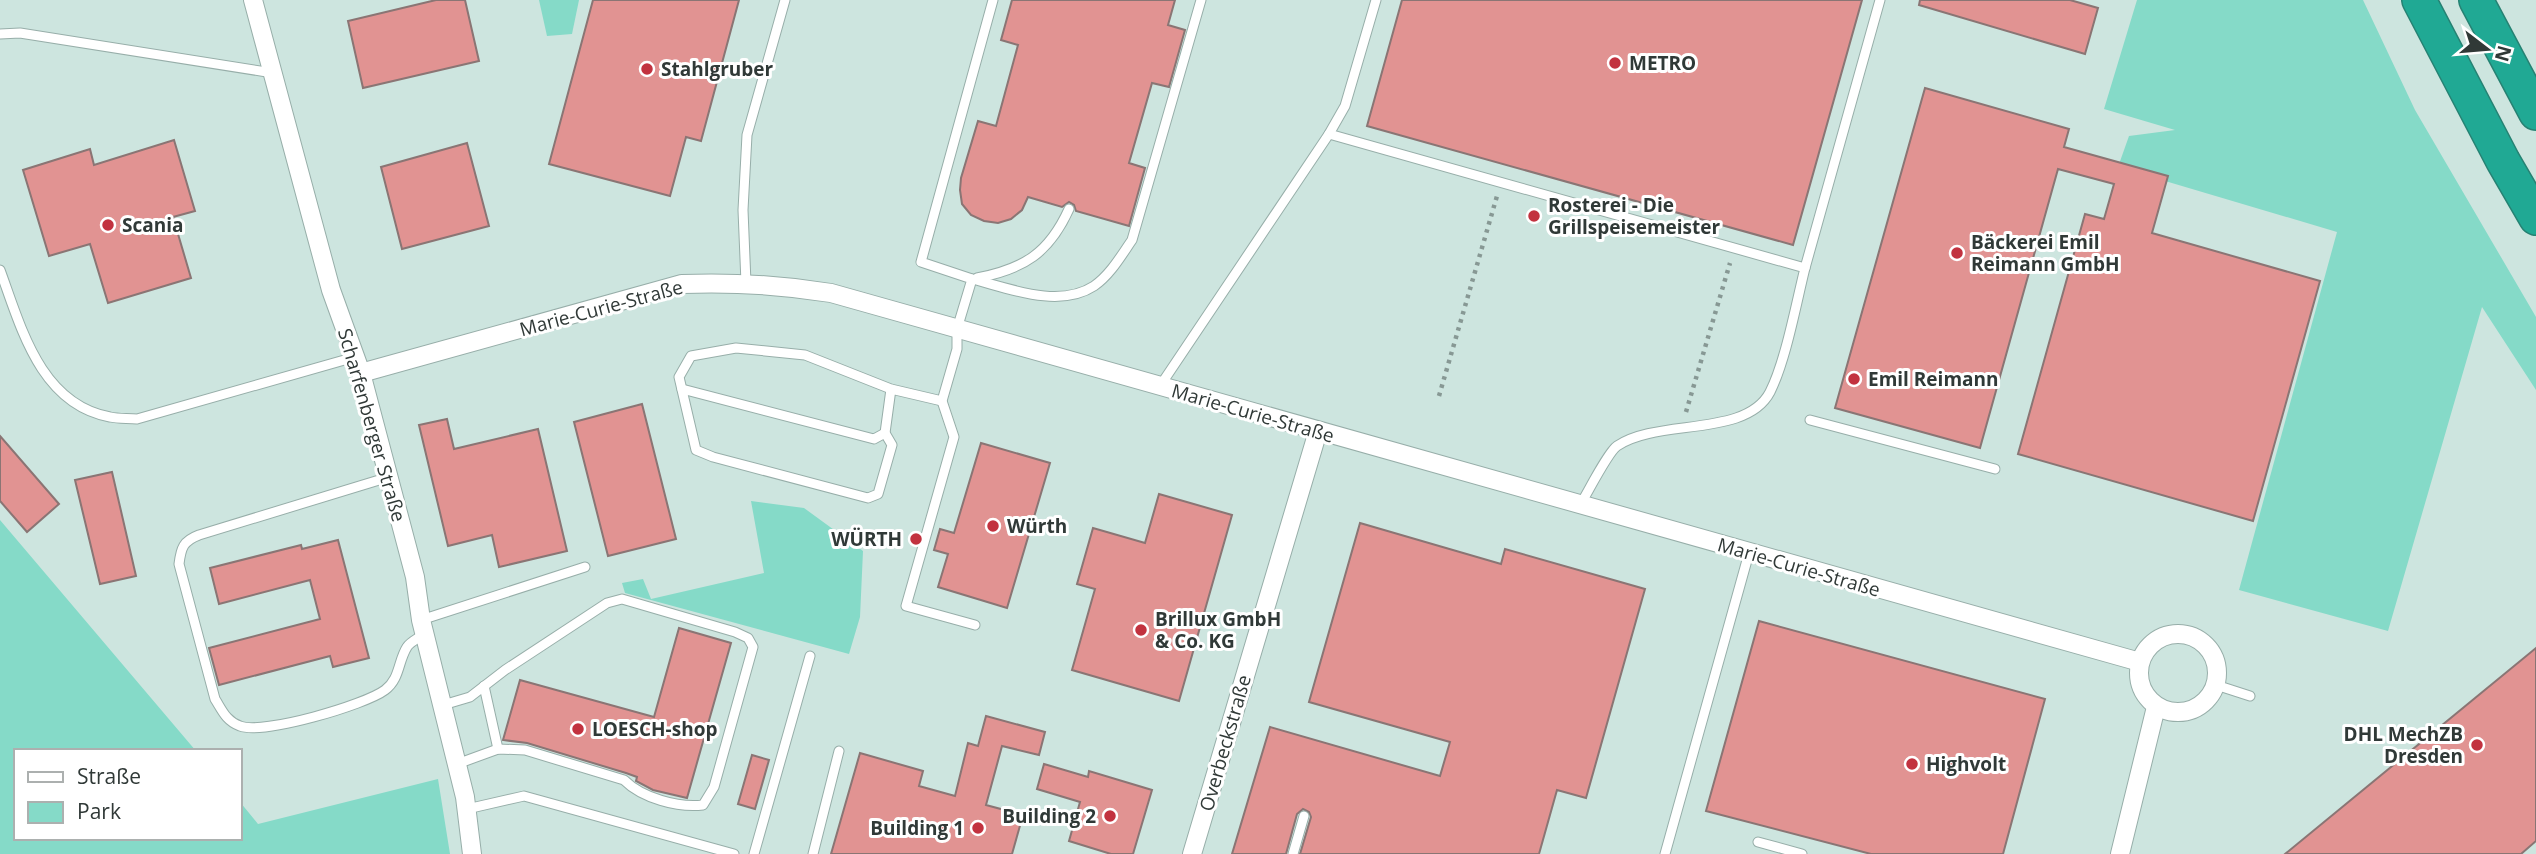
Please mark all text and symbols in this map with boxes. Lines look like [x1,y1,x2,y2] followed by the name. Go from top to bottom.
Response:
[2452,14,2522,84] north arrow
[2489,43,2518,65] text: N
[1629,50,1696,76] place label: METRO
[1607,55,1623,71] marker: METRO
[661,56,774,82] place label: Stahlgruber
[639,61,655,77] marker: Stahlgruber
[1548,192,1721,240] place label: Rosterei - Die Grillspeisemeister
[1526,208,1542,224] marker: Rosterei - Die Grillspeisemeister
[122,212,183,238] place label: Scania
[100,217,116,233] marker: Scania
[1971,229,2120,277] place label: Bäckerei Emil Reimann GmbH
[1949,245,1965,261] marker: Bäckerei Emil Reimann GmbH
[517,274,685,342] street label: Marie-Curie-Straße
[332,325,412,525] street label: Scharfenberger Straße
[1868,366,1999,392] place label: Emil Reimann
[1846,371,1862,387] marker: Emil Reimann
[1169,377,1337,449] street label: Marie-Curie-Straße
[1007,513,1067,539] place label: Würth
[985,518,1001,534] marker: Würth
[831,526,902,552] place label: WÜRTH
[908,531,924,547] marker: WÜRTH
[1715,531,1883,603] street label: Marie-Curie-Straße
[1155,606,1281,654] place label: Brillux GmbH & Co. KG
[1133,622,1149,638] marker: Brillux GmbH & Co. KG
[1193,672,1257,814] street label: Overbeckstraße
[592,716,717,742] place label: LOESCH-shop
[570,721,586,737] marker: LOESCH-shop
[2344,721,2463,769] place label: DHL MechZB Dresden
[2469,737,2485,753] marker: DHL MechZB Dresden
[14,749,242,840] legend
[1926,751,2006,777] place label: Highvolt
[1904,756,1920,772] marker: Highvolt
[77,762,141,790] text: Straße
[77,797,121,825] text: Park
[1002,803,1096,829] place label: Building 2
[1102,808,1118,824] marker: Building 2
[870,815,964,841] place label: Building 1
[970,820,986,836] marker: Building 1

